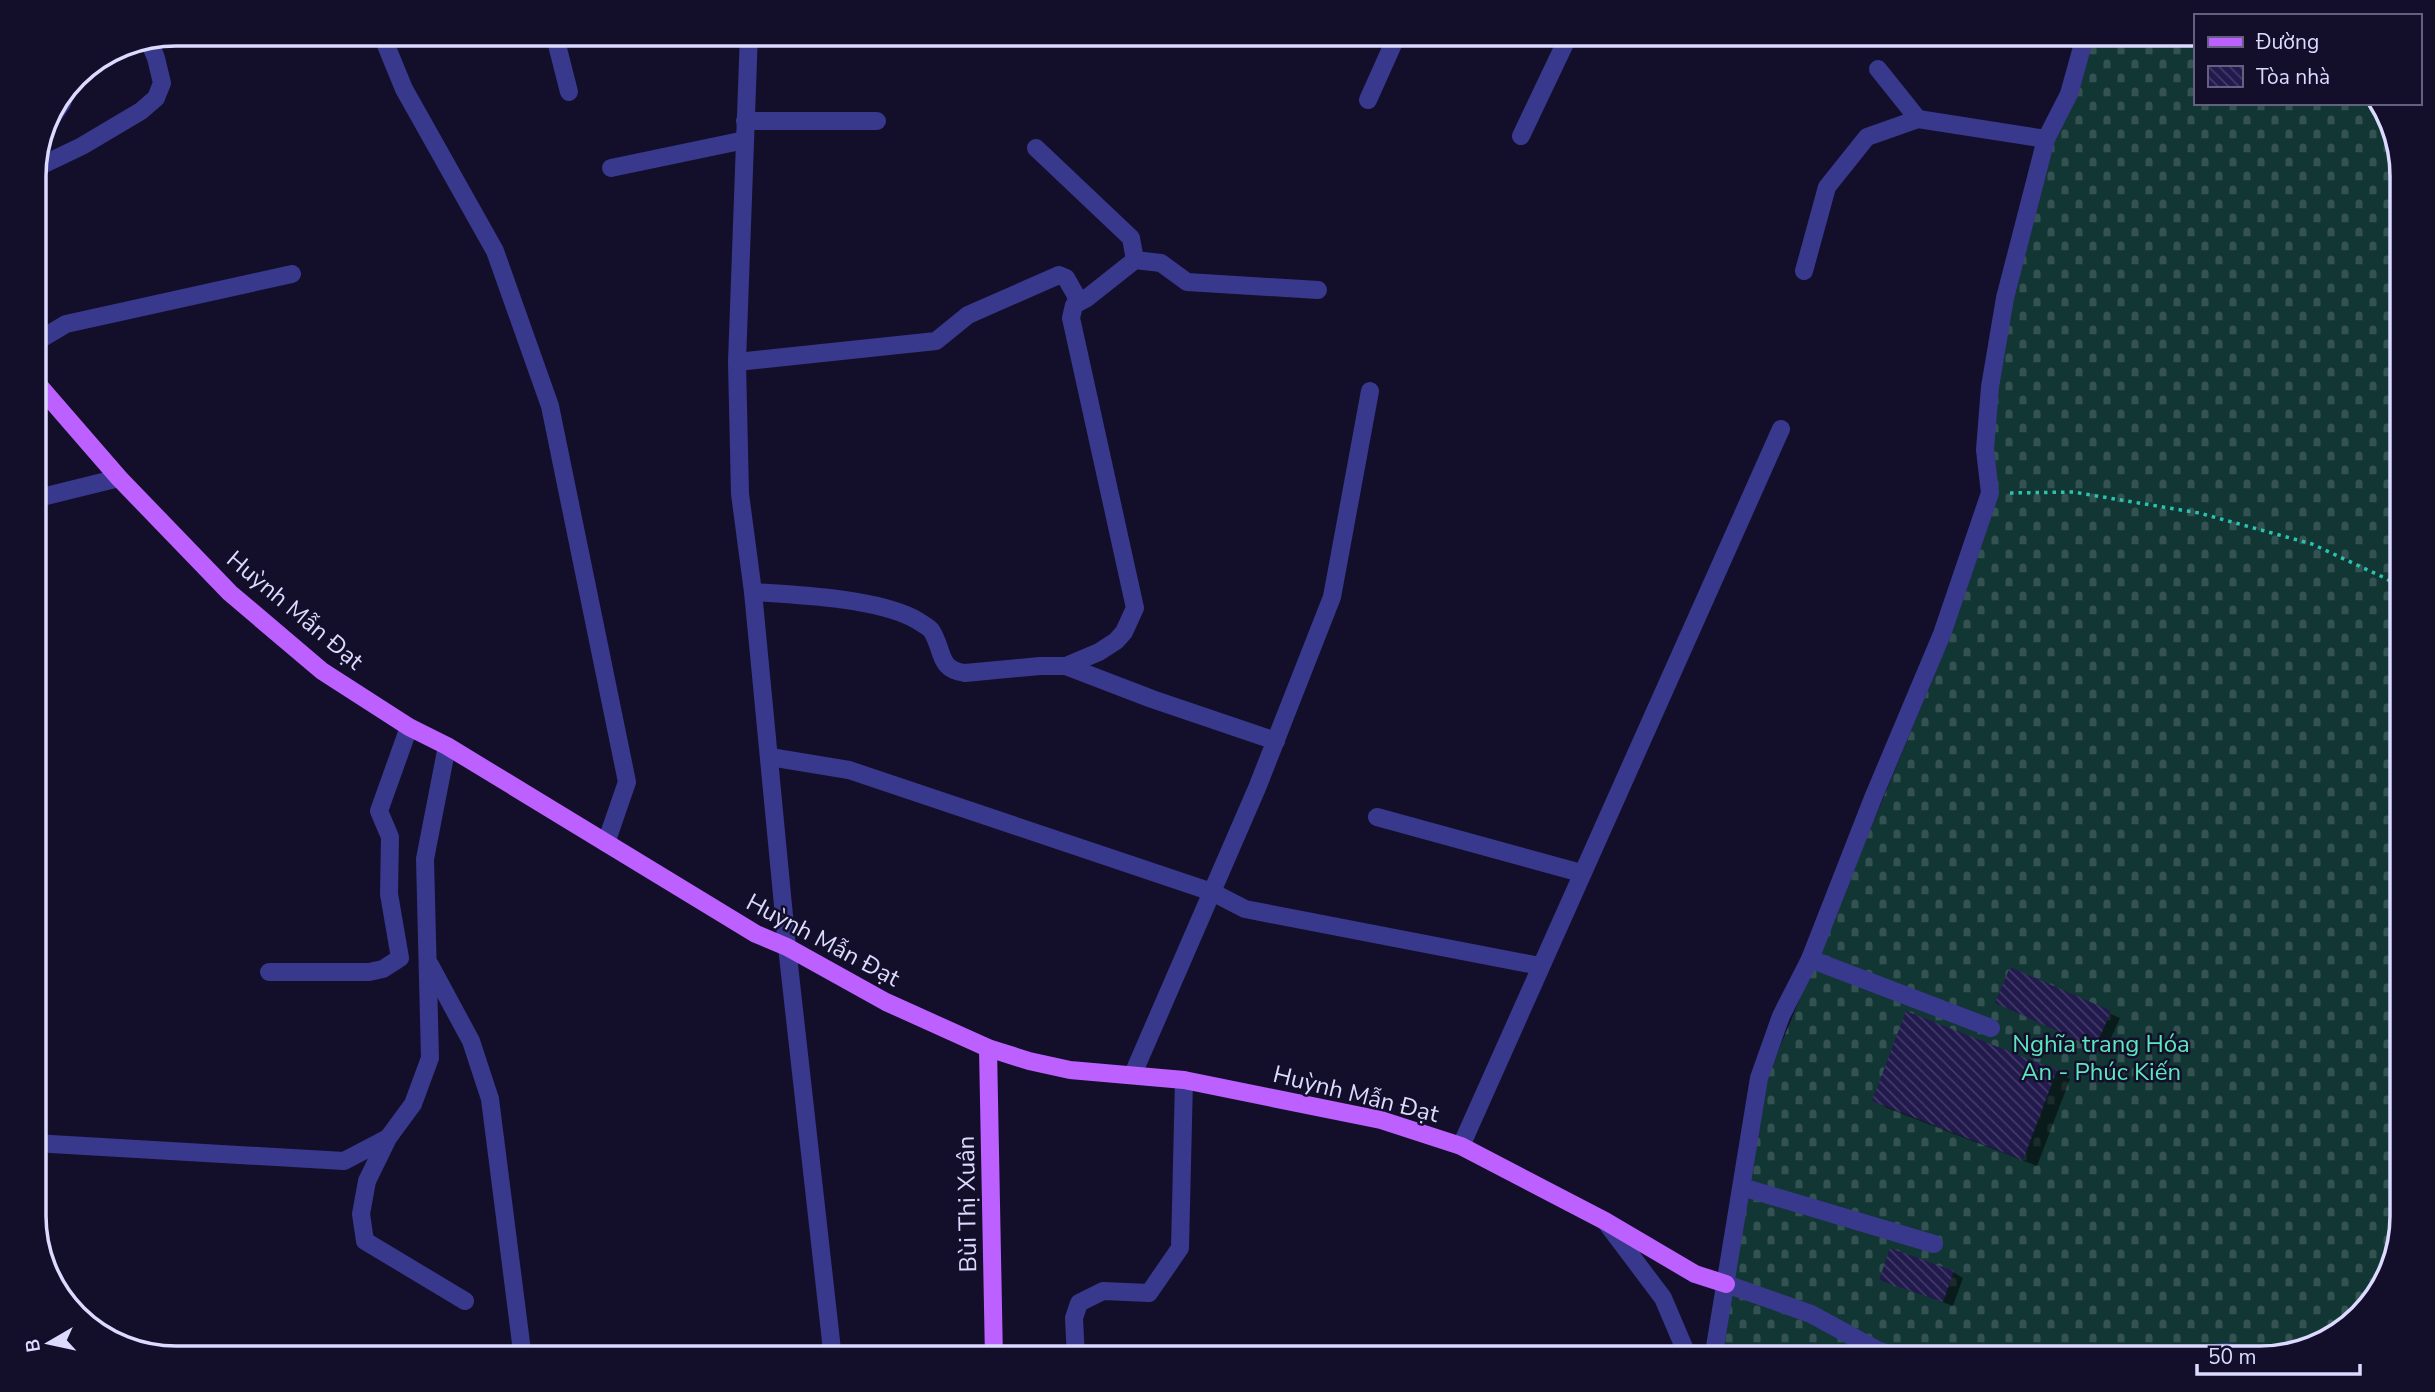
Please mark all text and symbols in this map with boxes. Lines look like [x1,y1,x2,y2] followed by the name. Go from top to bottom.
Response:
[2194,14,2421,105] legend
[2255,28,2319,56] text: Đường
[2256,63,2330,91] text: Tòa nhà
[220,543,371,677] street label: Huỳnh Mẫn Đạt
[741,886,906,994] street label: Huỳnh Mẫn Đạt
[2012,1028,2190,1088] park label: Nghĩa trang Hóa An - Phúc Kiến
[1270,1058,1443,1130] street label: Huỳnh Mẫn Đạt
[950,1135,984,1273] street label: Bùi Thị Xuân
[14,1308,84,1378] north arrow
[2197,1332,2360,1376] scale bar
[19,1337,47,1354] text: B
[2208,1343,2257,1371] text: 50 m

